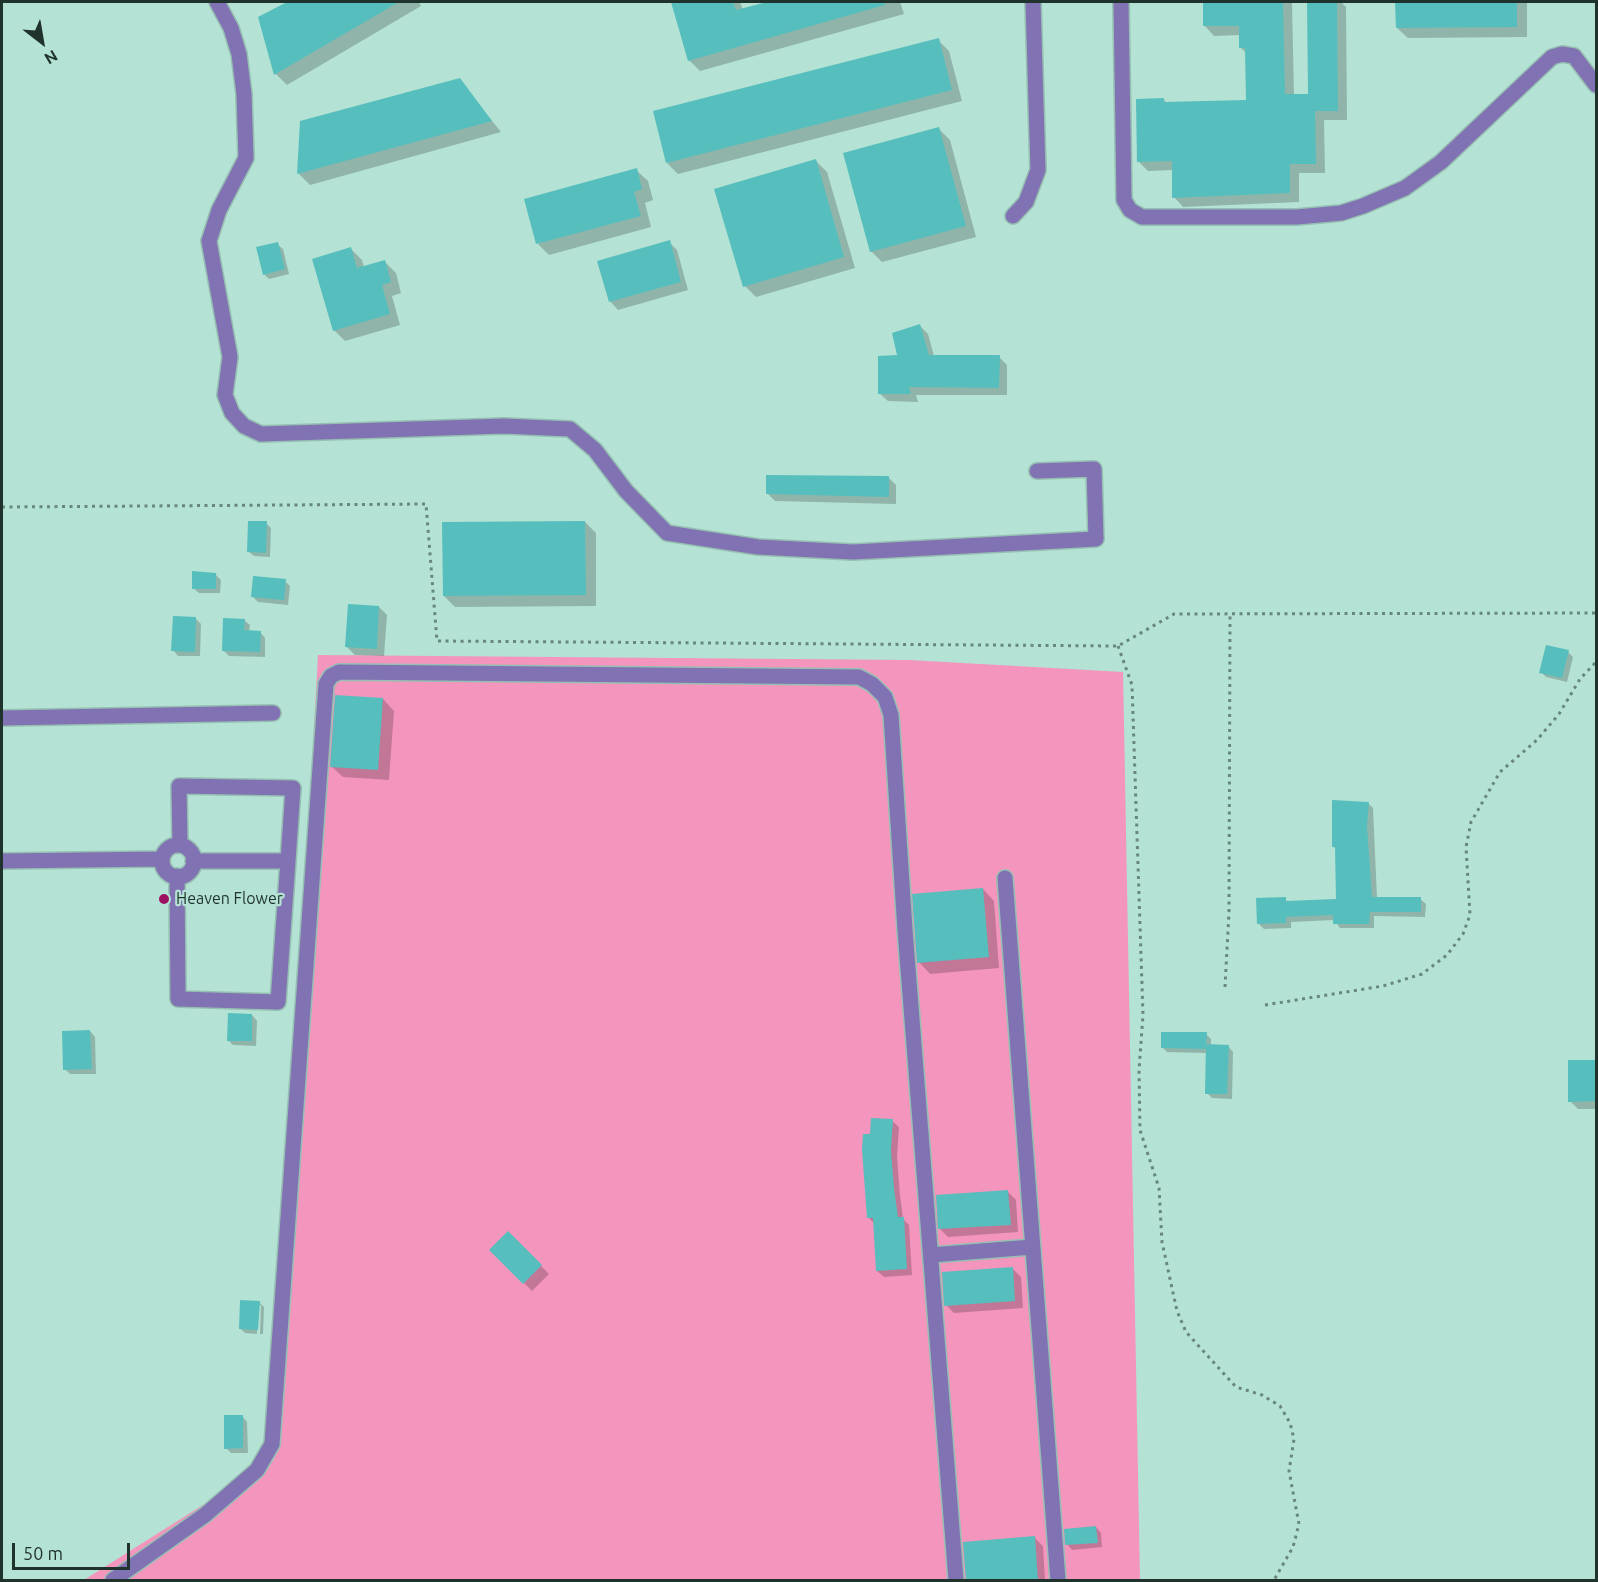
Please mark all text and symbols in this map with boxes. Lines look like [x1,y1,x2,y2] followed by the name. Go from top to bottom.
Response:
[12,12,72,72] north arrow
[42,47,61,68] text: N
[176,889,283,909] place label: Heaven Flower
[157,892,171,906] marker: Heaven Flower
[15,1531,134,1569] scale bar
[23,1543,63,1563] text: 50 m

